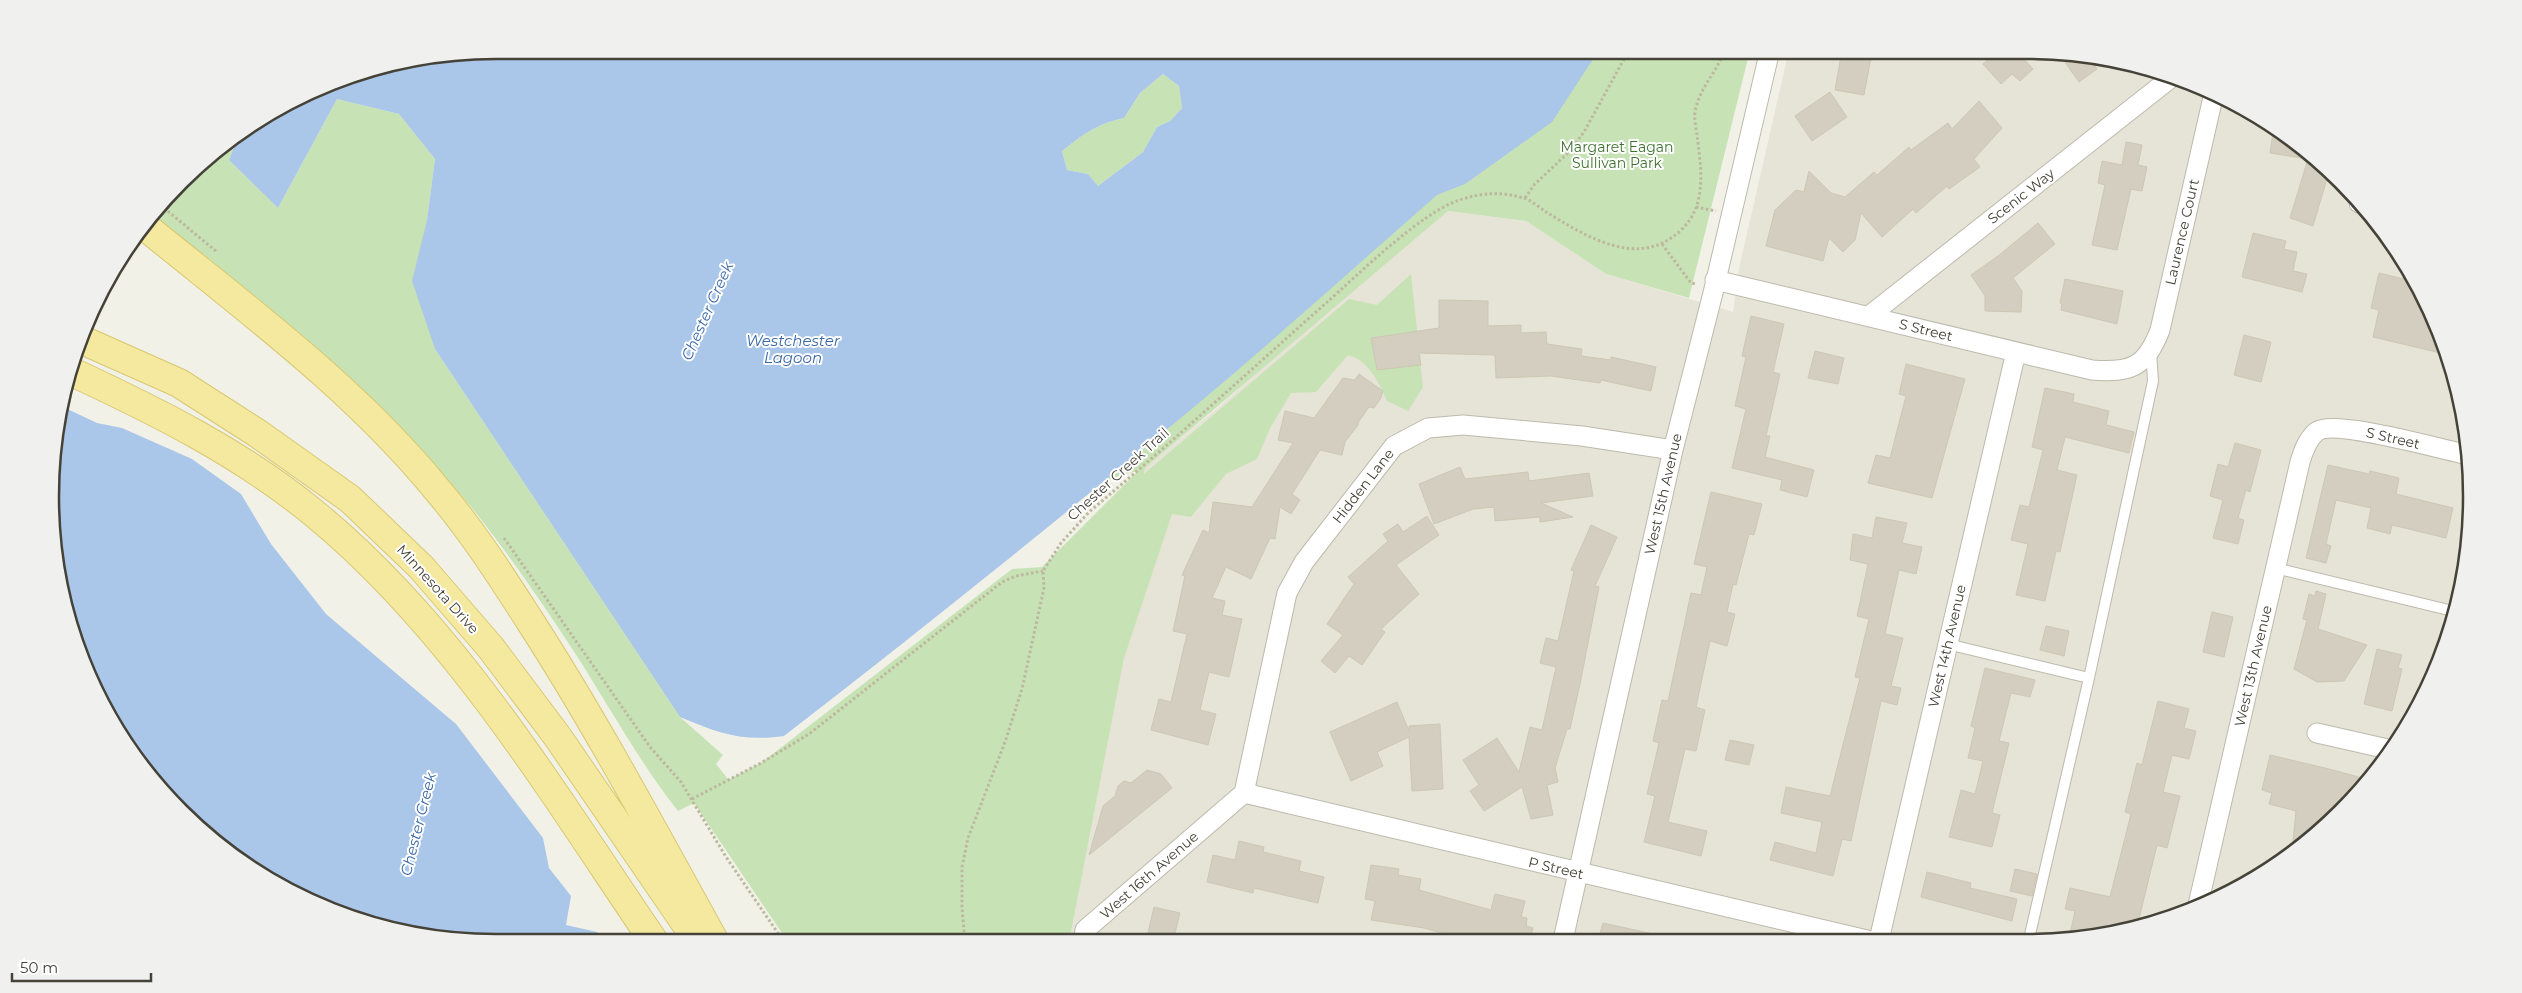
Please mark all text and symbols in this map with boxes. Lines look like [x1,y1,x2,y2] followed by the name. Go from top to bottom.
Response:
[1561,138,1674,172] park label: Margaret Eagan Sullivan Park
[1984,164,2058,228] street label: Scenic Way
[2161,177,2203,287] street label: Laurence Court
[677,258,738,363] water label: Chester Creek
[1897,315,1955,345] street label: S Street
[746,331,841,367] water label: Westchester Lagoon
[2364,423,2422,453] street label: S Street
[1063,424,1173,524] street label: Chester Creek Trail
[1640,432,1686,556] street label: West 15th Avenue
[1328,445,1398,527] street label: Hidden Lane
[393,541,483,637] street label: Minnesota Drive
[1924,583,1970,709] street label: West 14th Avenue
[2230,604,2276,728] street label: West 13th Avenue
[396,769,440,878] water label: Chester Creek
[1096,827,1202,923] street label: West 16th Avenue
[1527,853,1586,883] street label: P Street
[12,950,151,982] scale bar
[20,958,58,977] text: 50 m

